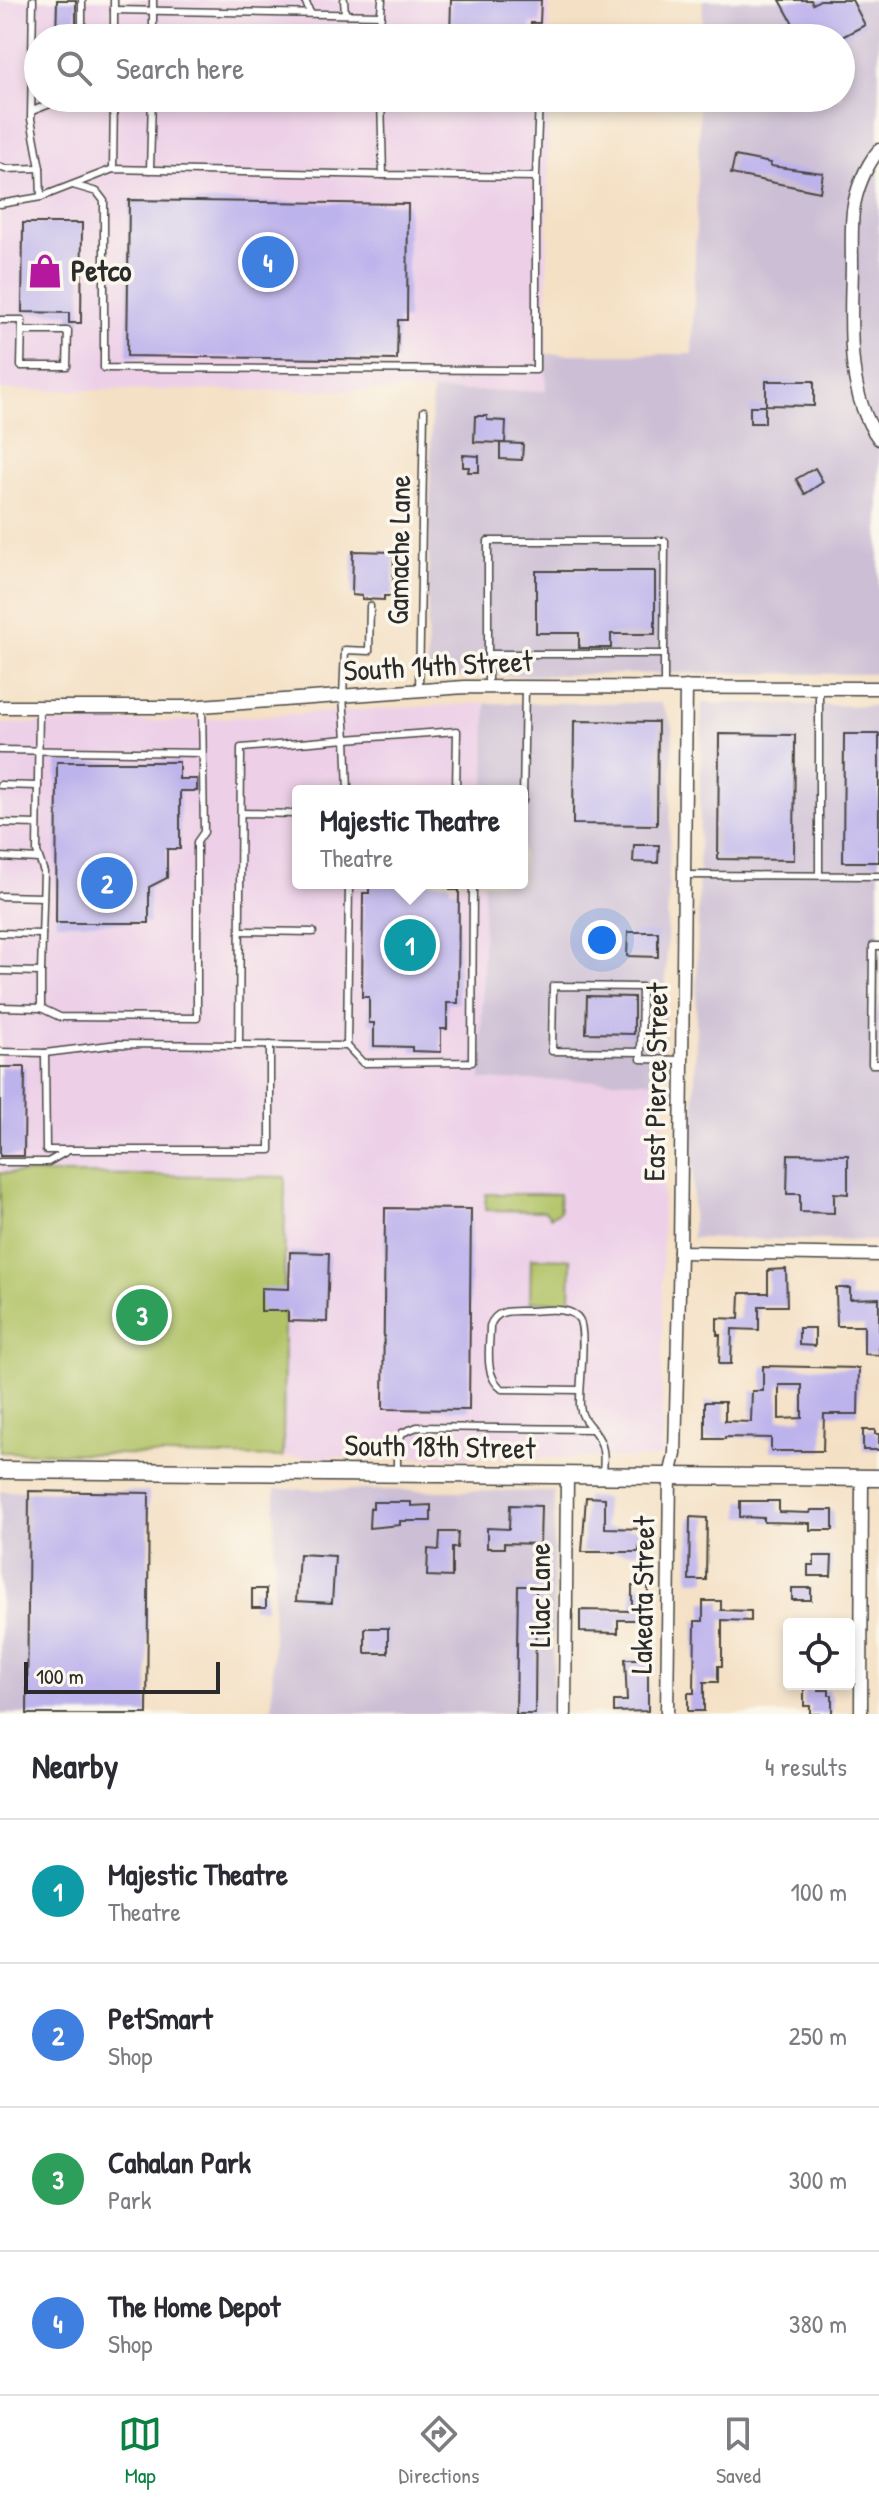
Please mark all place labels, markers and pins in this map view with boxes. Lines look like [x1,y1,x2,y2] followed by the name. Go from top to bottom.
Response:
[242,232,294,292] pin: 4
[71,250,131,290] place label: Petco
[26,252,64,290] shop icon: Petco
[81,853,133,913] pin: 2
[384,915,436,975] pin: 1
[116,1285,168,1345] pin: 3

